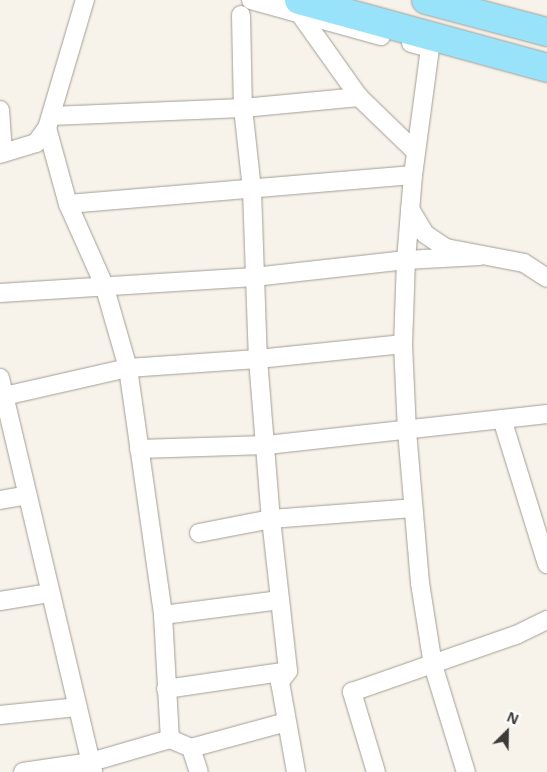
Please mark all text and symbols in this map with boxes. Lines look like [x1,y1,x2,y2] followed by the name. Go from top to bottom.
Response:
[482,707,532,757] north arrow
[504,707,522,729] text: N

